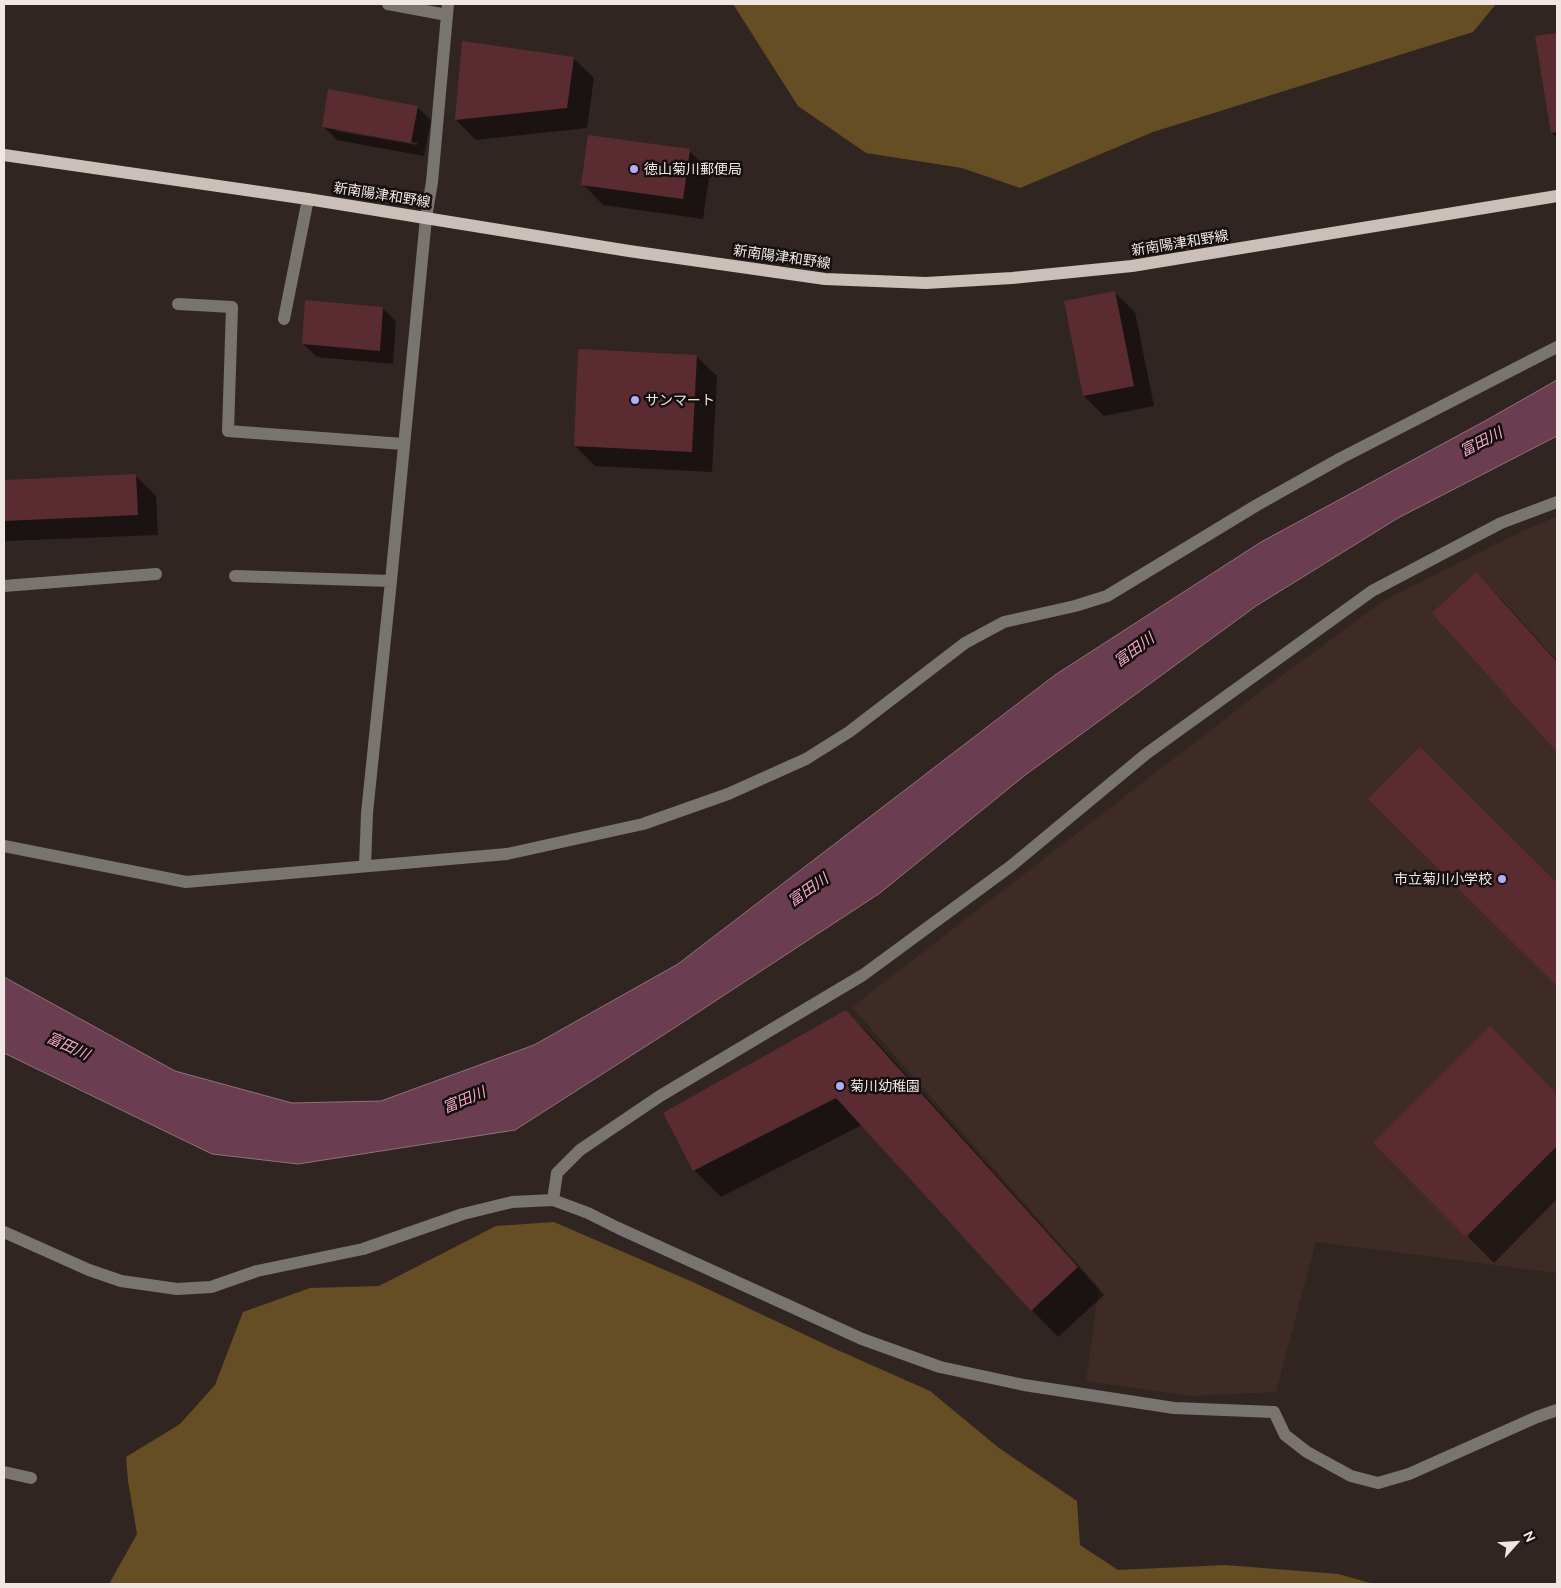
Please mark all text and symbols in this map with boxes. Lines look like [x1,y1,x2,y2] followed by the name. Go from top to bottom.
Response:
[644,161,742,177] place label: 徳山菊川郵便局
[628,163,640,175] marker: 徳山菊川郵便局
[332,179,432,211] street label: 新南陽津和野線
[1130,227,1230,259] street label: 新南陽津和野線
[732,242,832,272] street label: 新南陽津和野線
[645,392,715,408] place label: サンマート
[629,394,641,406] marker: サンマート
[1457,424,1505,460] water label: 富田川
[1111,629,1157,671] water label: 富田川
[784,870,832,910] water label: 富田川
[1394,871,1492,887] place label: 市立菊川小学校
[1496,873,1508,885] marker: 市立菊川小学校
[44,1028,92,1064] water label: 富田川
[850,1078,920,1094] place label: 菊川幼稚園
[834,1080,846,1092] marker: 菊川幼稚園
[440,1083,488,1117] water label: 富田川
[1491,1518,1541,1568] north arrow
[1520,1528,1539,1545] text: N

